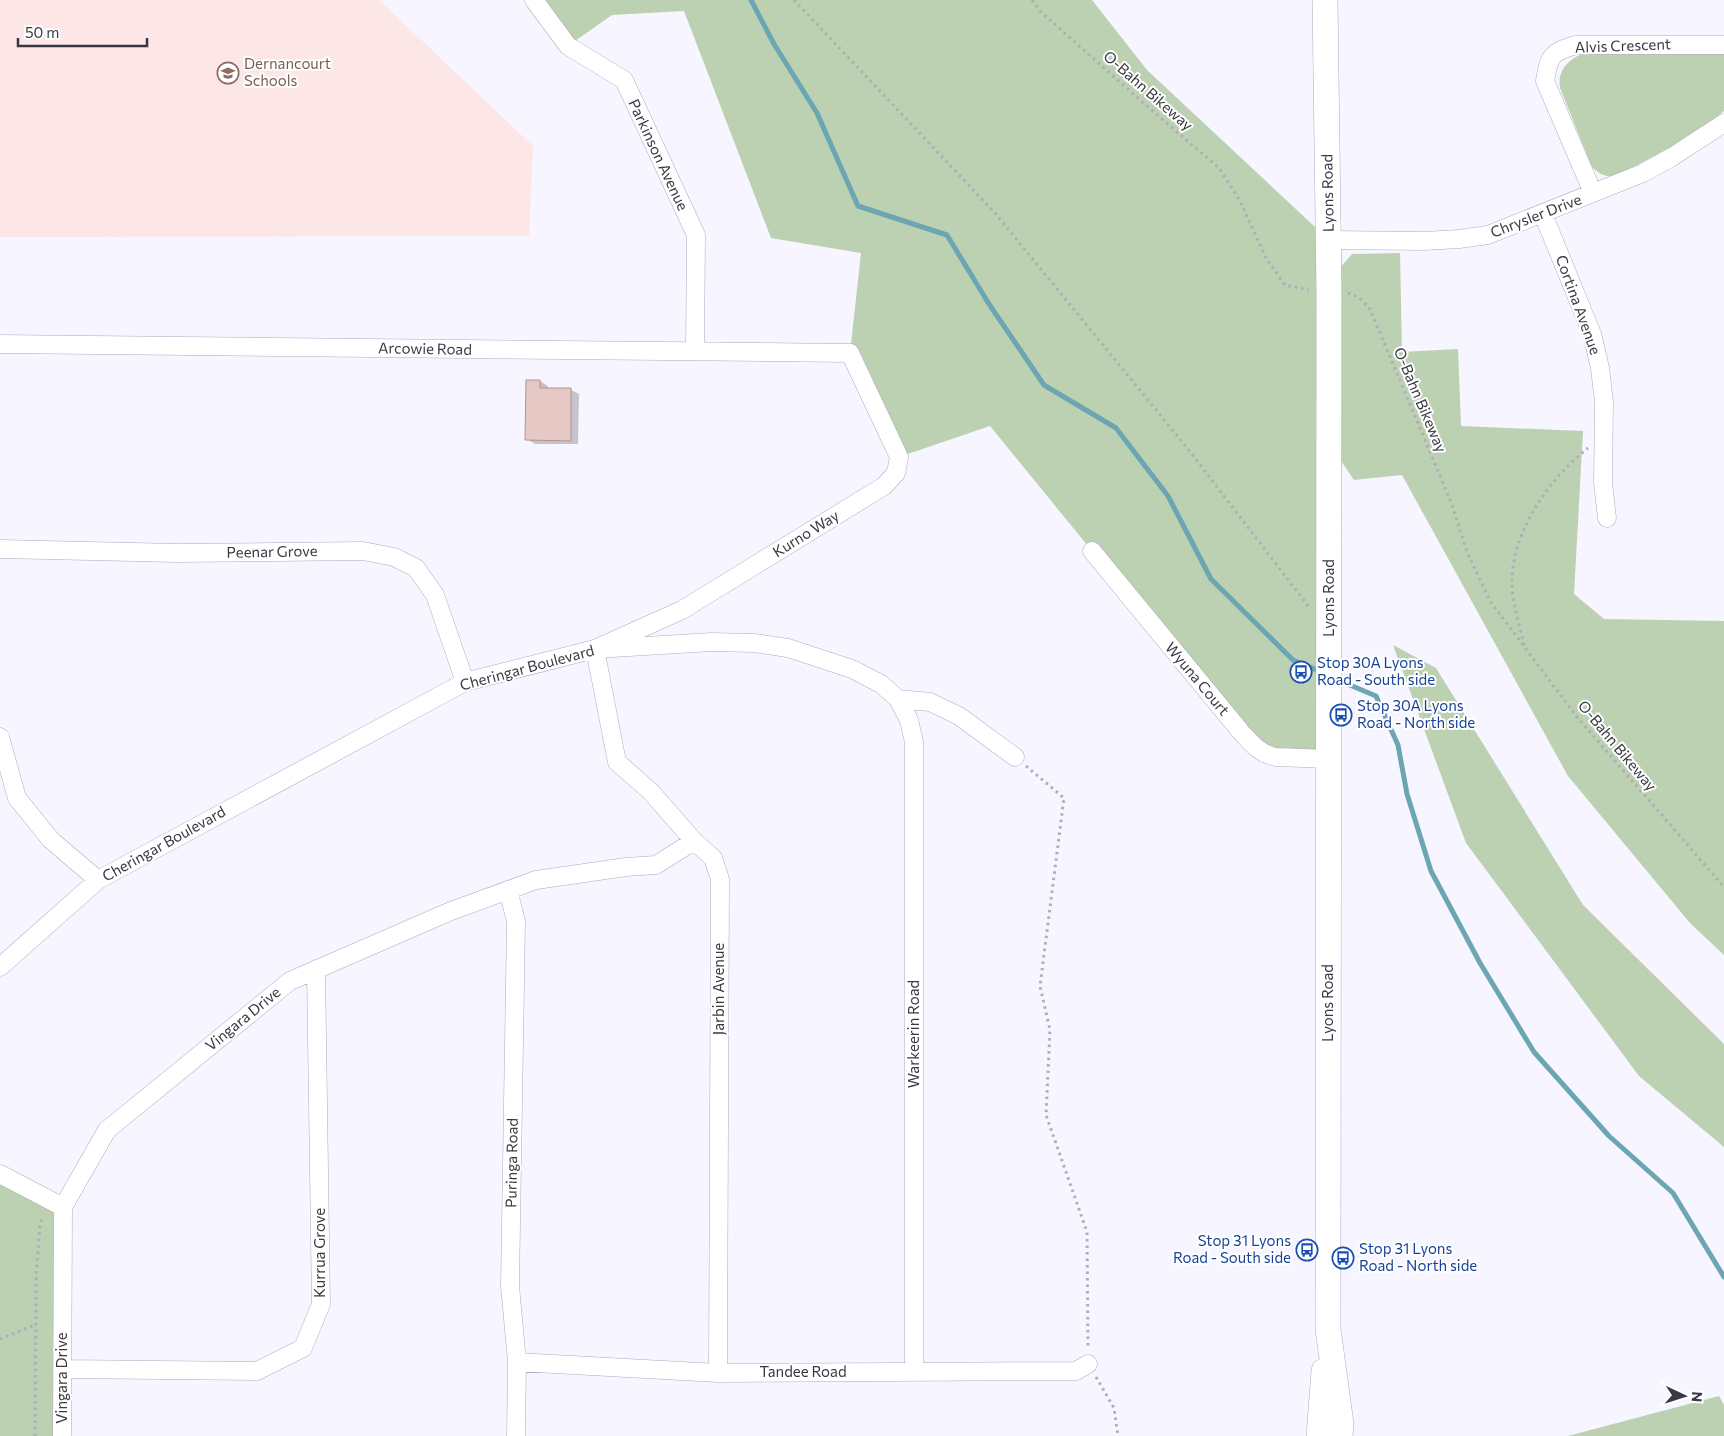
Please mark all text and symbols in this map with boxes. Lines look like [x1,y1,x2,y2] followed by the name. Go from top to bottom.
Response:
[18,15,146,47] scale bar
[25,23,59,41] text: 50 m
[1575,34,1671,56] street label: Alvis Crescent
[1100,47,1197,134] street label: O-Bahn Bikeway
[244,54,331,89] place label: Dernancourt Schools
[216,61,240,85] school or university icon: Dernancourt Schools
[625,96,693,213] street label: Parkinson Avenue
[1317,154,1337,232] street label: Lyons Road
[1488,189,1584,241] street label: Chrysler Drive
[1553,252,1605,357] street label: Cortina Avenue
[378,338,472,358] street label: Arcowie Road
[1391,344,1451,455] street label: O-Bahn Bikeway
[769,506,842,561] street label: Kurno Way
[226,541,318,561] street label: Peenar Grove
[1319,559,1337,637] street label: Lyons Road
[1162,638,1234,719] street label: Wyuna Court
[458,640,596,694] street label: Cheringar Boulevard
[1317,653,1435,688] place label: Stop 30A Lyons Road - South side
[1289,660,1313,684] bus stop icon: Stop 30A Lyons Road - South side
[1357,696,1475,731] place label: Stop 30A Lyons Road - North side
[1575,696,1661,794] street label: O-Bahn Bikeway
[1329,703,1353,727] bus stop icon: Stop 30A Lyons Road - North side
[99,802,228,885] street label: Cheringar Boulevard
[709,943,727,1035] street label: Jarbin Avenue
[1318,964,1336,1042] street label: Lyons Road
[904,980,922,1088] street label: Warkeerin Road
[201,982,284,1054] street label: Vingara Drive
[501,1118,521,1208] street label: Puringa Road
[310,1208,328,1298] street label: Kurrua Grove
[1173,1231,1291,1266] place label: Stop 31 Lyons Road - South side
[1295,1238,1319,1262] bus stop icon: Stop 31 Lyons Road - South side
[1359,1239,1477,1274] place label: Stop 31 Lyons Road - North side
[1331,1246,1355,1270] bus stop icon: Stop 31 Lyons Road - North side
[52,1332,70,1424] street label: Vingara Drive
[759,1362,847,1380] street label: Tandee Road
[1659,1371,1709,1421] north arrow
[1689,1391,1706,1403] text: N

